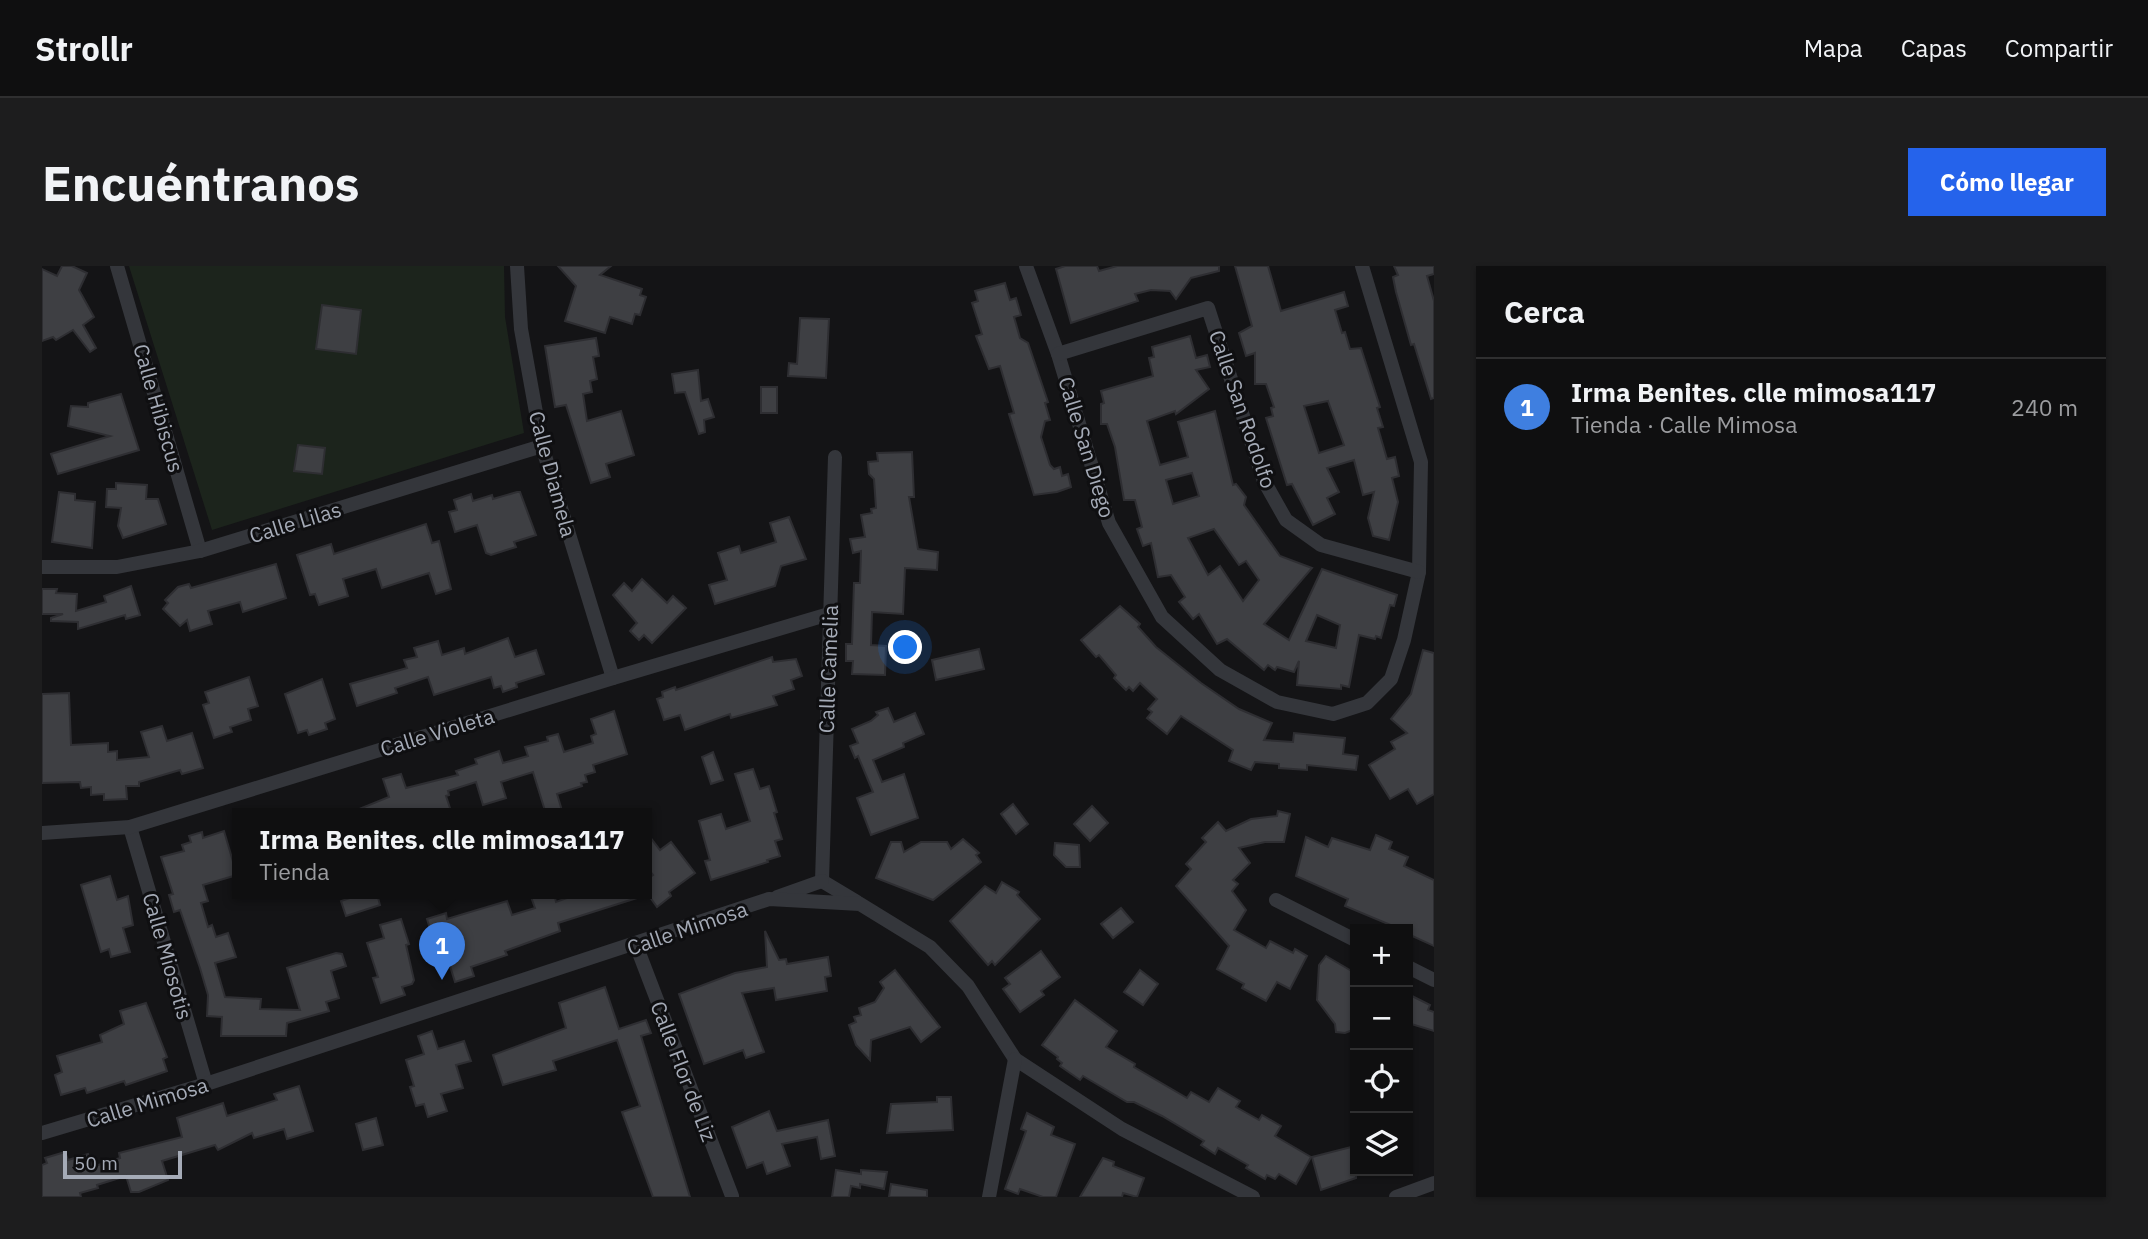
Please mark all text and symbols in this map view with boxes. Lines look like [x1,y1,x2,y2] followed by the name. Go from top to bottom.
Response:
[35,27,133,70] text: Strollr
[1804,32,1863,64] text: Mapa
[1901,32,1967,64] text: Capas
[2005,32,2113,64] text: Compartir
[1908,148,2106,216] button: Cómo llegar
[42,151,360,214] text: Encuéntranos
[1504,292,1585,331] text: Cerca
[1203,326,1283,492] street label: Calle San Rodolfo
[127,340,191,476] street label: Calle Hibiscus
[1052,373,1122,521] street label: Calle San Diego
[1571,375,1936,409] text: Irma Benites. clle mimosa117
[1520,392,1534,422] text: 1
[2011,392,2078,422] text: 240 m
[523,408,583,540] street label: Calle Diamela
[1571,409,1797,439] text: Tienda · Calle Mimosa
[245,495,345,549] street label: Calle Lilas
[812,604,844,734] street label: Calle Camelia
[888,630,922,664] your location
[377,701,497,763] street label: Calle Violeta
[232,808,652,899] popup
[259,822,625,856] text: Irma Benites. clle mimosa117
[259,856,330,886] text: Tienda
[136,889,200,1023] street label: Calle Miosotis
[623,894,751,962] street label: Calle Mimosa
[419,922,465,980] pin: 1
[1350,924,1413,1176] map controls
[1350,924,1413,987] button: +
[1350,987,1413,1050] button: −
[644,997,724,1145] street label: Calle Flor de Liz
[1350,1050,1413,1113] button: locate
[83,1070,211,1134] street label: Calle Mimosa
[1350,1113,1413,1176] button: layers
[63,1148,182,1180] scale bar
[74,1151,118,1175] text: 50 m

